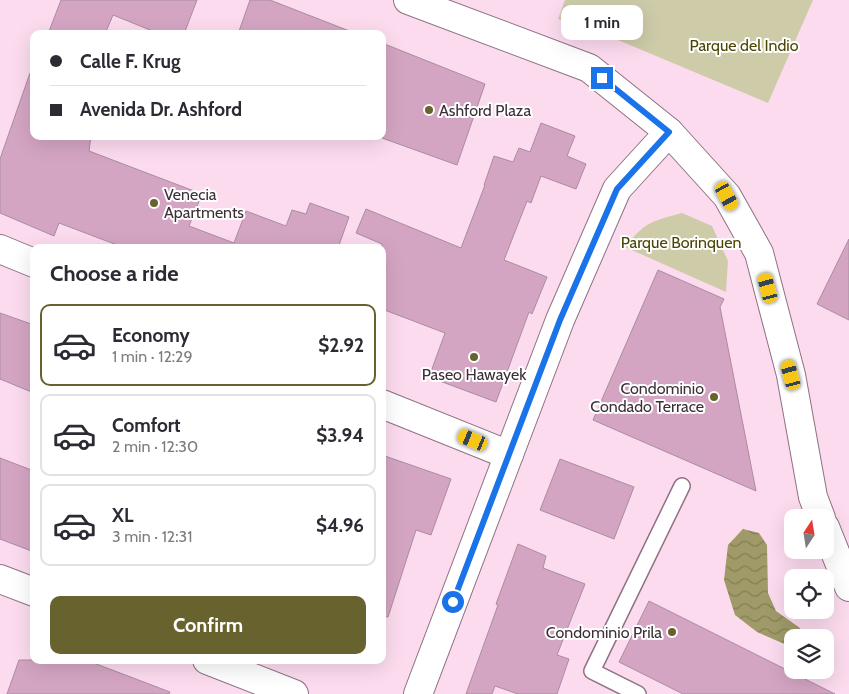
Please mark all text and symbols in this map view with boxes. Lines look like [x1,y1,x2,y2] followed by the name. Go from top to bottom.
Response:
[561,5,643,40] callout: 1 min
[584,13,620,32] text: 1 min
[690,36,799,55] park label: Parque del Indio
[80,50,180,73] text: Calle F. Krug
[591,67,613,89] route end
[80,98,242,121] text: Avenida Dr. Ashford
[439,101,531,120] place label: Ashford Plaza
[423,104,435,116] marker: Ashford Plaza
[713,179,740,213] car
[164,185,244,222] place label: Venecia Apartments
[148,197,160,209] marker: Venecia Apartments
[621,233,741,252] park label: Parque Borinquen
[50,260,179,287] text: Choose a ride
[756,272,779,304] car
[52,323,97,368] icon: car
[112,324,190,347] text: Economy
[318,334,364,357] text: $2.92
[112,347,193,366] text: 1 min · 12:29
[468,351,480,363] marker: Paseo Hawayek
[779,359,802,391] car
[422,365,527,384] place label: Paseo Hawayek
[590,379,704,416] place label: Condominio Condado Terrace
[708,391,720,403] marker: Condominio Condado Terrace
[52,413,97,458] icon: car
[112,414,181,437] text: Comfort
[316,424,364,447] text: $3.94
[456,427,489,453] car
[112,437,198,456] text: 2 min · 12:30
[52,503,97,548] icon: car
[112,504,133,527] text: XL
[784,509,834,559] north arrow
[784,509,834,679] map controls
[316,514,364,537] text: $4.96
[112,527,192,546] text: 3 min · 12:31
[784,569,834,619] button: locate
[442,591,464,613] route start
[50,596,366,654] button: Confirm
[546,623,662,642] place label: Condominio Prila
[666,626,678,638] marker: Condominio Prila
[784,629,834,679] button: layers

